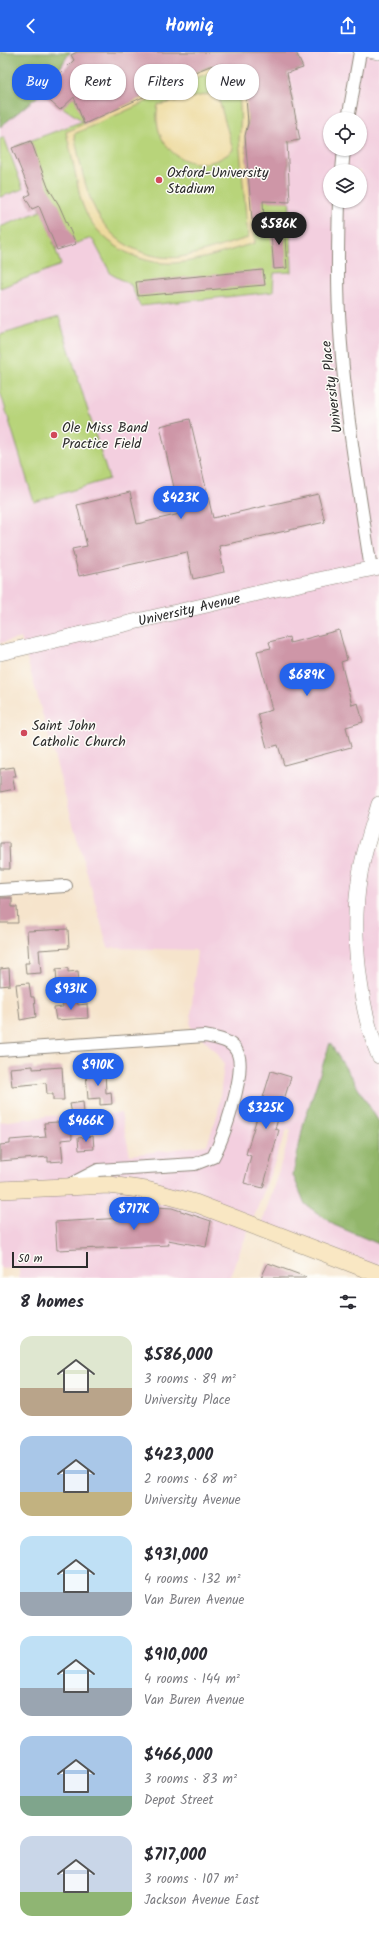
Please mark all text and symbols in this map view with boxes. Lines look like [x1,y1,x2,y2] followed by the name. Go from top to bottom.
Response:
[165,12,214,41] text: Homiq
[20,15,42,37] icon: back
[337,15,359,37] icon: share
[12,64,62,100] chip: Buy
[70,64,126,100] chip: Rent
[134,64,198,100] chip: Filters
[206,64,259,100] chip: New
[323,112,367,208] map controls
[323,112,367,156] button: locate
[167,162,269,200] place label: Oxford-University Stadium
[323,164,367,208] button: layers
[154,175,164,185] marker: Oxford-University Stadium
[251,212,307,246] pin: $586K
[261,214,297,235] text: $586K
[315,339,349,434] street label: University Place
[62,417,149,455] place label: Ole Miss Band Practice Field
[49,430,59,440] marker: Ole Miss Band Practice Field
[153,486,209,520] pin: $423K
[162,488,200,509] text: $423K
[136,587,243,633] street label: University Avenue
[279,663,335,697] pin: $689K
[289,665,325,686] text: $689K
[32,715,126,753] place label: Saint John Catholic Church
[19,728,29,738] marker: Saint John Catholic Church
[43,977,99,1011] pin: $931K
[54,979,88,1000] text: $931K
[70,1053,126,1087] pin: $910K
[82,1055,114,1076] text: $910K
[238,1096,294,1130] pin: $325K
[248,1098,284,1119] text: $325K
[58,1109,114,1143] pin: $466K
[68,1111,104,1132] text: $466K
[106,1197,162,1231] pin: $717K
[118,1199,150,1220] text: $717K
[12,1250,88,1269] scale bar
[18,1250,43,1268] text: 50 m
[20,1289,84,1316] text: 8 homes
[337,1291,359,1313] icon: filters
[144,1342,213,1369] text: $586,000
[52,1352,100,1400] icon: home
[144,1369,236,1390] text: 3 rooms · 89 m²
[144,1390,230,1411] text: University Place
[144,1442,213,1469] text: $423,000
[52,1452,100,1500] icon: home
[144,1469,237,1490] text: 2 rooms · 68 m²
[144,1490,241,1511] text: University Avenue
[144,1542,208,1569] text: $931,000
[52,1552,100,1600] icon: home
[144,1569,240,1590] text: 4 rooms · 132 m²
[144,1590,244,1611] text: Van Buren Avenue
[144,1642,207,1669] text: $910,000
[52,1652,100,1700] icon: home
[144,1669,240,1690] text: 4 rooms · 144 m²
[144,1690,244,1711] text: Van Buren Avenue
[144,1742,212,1769] text: $466,000
[52,1752,100,1800] icon: home
[144,1769,237,1790] text: 3 rooms · 83 m²
[144,1790,214,1811] text: Depot Street
[144,1842,206,1869] text: $717,000
[52,1852,100,1900] icon: home
[144,1869,238,1890] text: 3 rooms · 107 m²
[144,1890,259,1911] text: Jackson Avenue East

